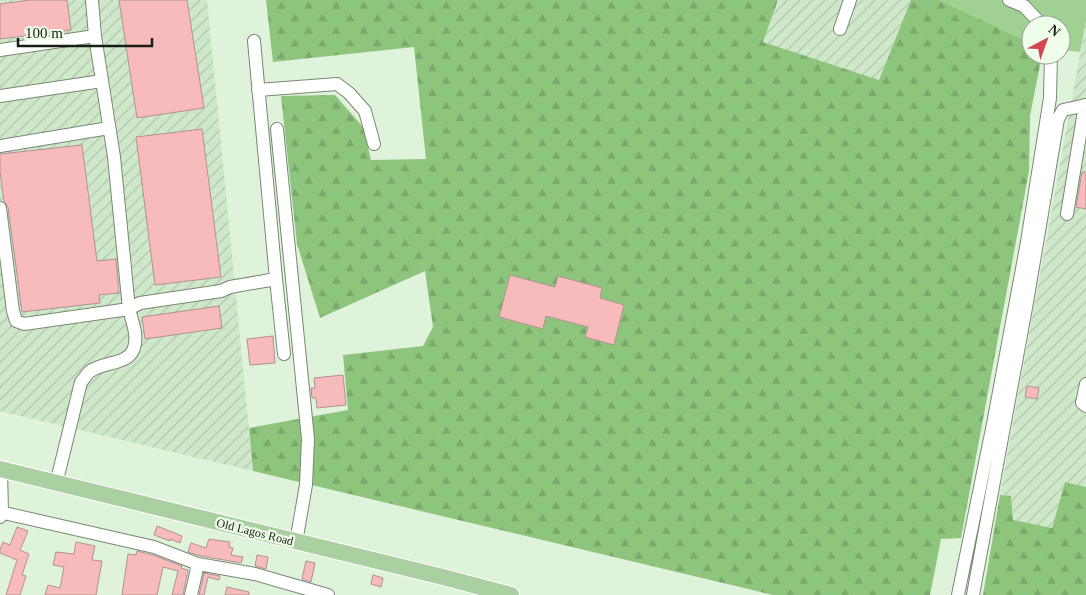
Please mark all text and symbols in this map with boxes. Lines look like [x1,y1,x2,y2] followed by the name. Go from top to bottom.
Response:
[18,15,151,47] scale bar
[1021,15,1071,65] north arrow
[1045,22,1063,40] text: N
[25,25,63,41] text: 100 m
[215,516,295,548] street label: Old Lagos Road

